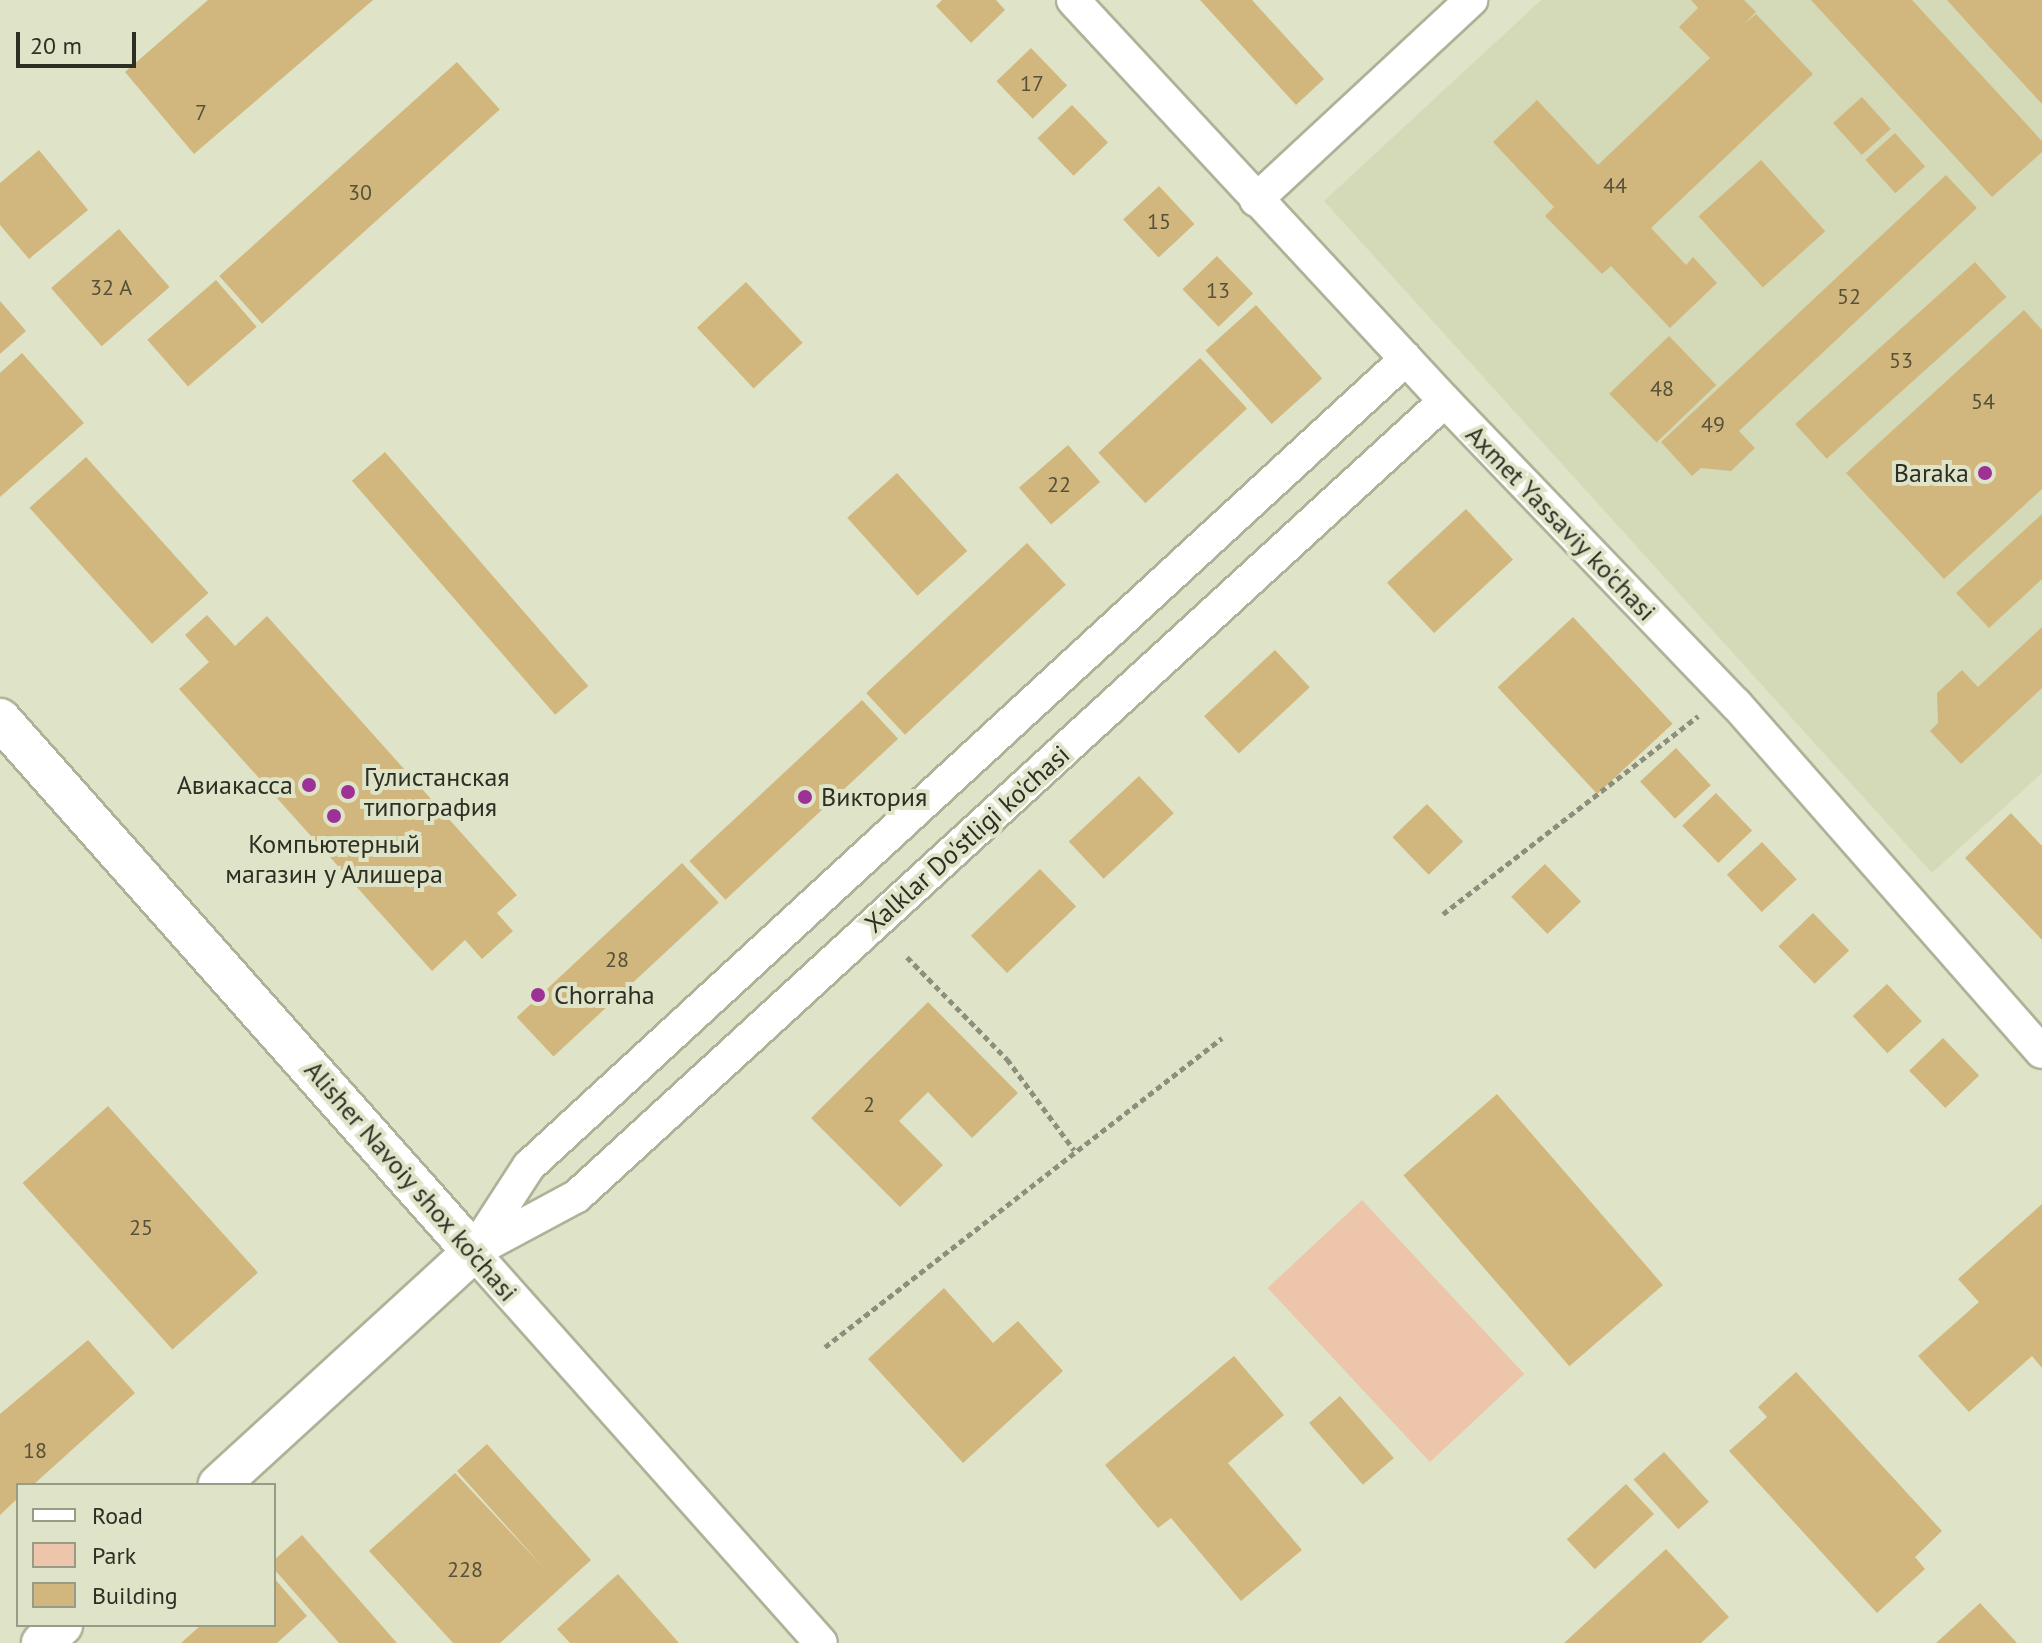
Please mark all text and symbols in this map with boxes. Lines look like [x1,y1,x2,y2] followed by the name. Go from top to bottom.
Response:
[20,16,140,66] scale bar
[30,30,82,61] text: 20 m
[1020,71,1044,97] house number: 17
[195,100,207,126] house number: 7
[1603,173,1627,199] house number: 44
[348,180,372,206] house number: 30
[1147,209,1171,235] house number: 15
[90,275,132,301] house number: 32 А
[1206,278,1230,304] house number: 13
[1837,284,1861,310] house number: 52
[1889,348,1913,374] house number: 53
[1650,376,1674,402] house number: 48
[1971,389,1995,415] house number: 54
[1701,412,1725,438] house number: 49
[1459,418,1663,628] street label: Axmet Yassaviy ko'chasi
[1894,457,1969,489] place label: Baraka
[1976,464,1994,482] marker: Baraka
[1047,472,1071,498] house number: 22
[858,739,1076,939] street label: Xalklar Do'stligi ko'chasi
[364,761,510,822] place label: Гулистанская типография
[177,769,293,801] place label: Авиакасса
[300,776,318,794] marker: Авиакасса
[821,781,927,813] place label: Виктория
[339,783,357,801] marker: Гулистанская типография
[796,788,814,806] marker: Виктория
[325,807,343,825] marker: Компьютерный магазин у Алишера
[224,828,444,890] place label: Компьютерный магазин у Алишера
[605,947,629,973] house number: 28
[554,979,655,1011] place label: Chorraha
[529,986,547,1004] marker: Chorraha
[298,1054,524,1308] street label: Alisher Navoiy shox ko'chasi
[863,1092,875,1118] house number: 2
[129,1215,153,1241] house number: 25
[23,1438,47,1464] house number: 18
[16,1483,276,1627] legend
[92,1500,143,1531] text: Road
[92,1540,136,1571] text: Park
[447,1557,483,1583] house number: 228
[92,1580,178,1611] text: Building

